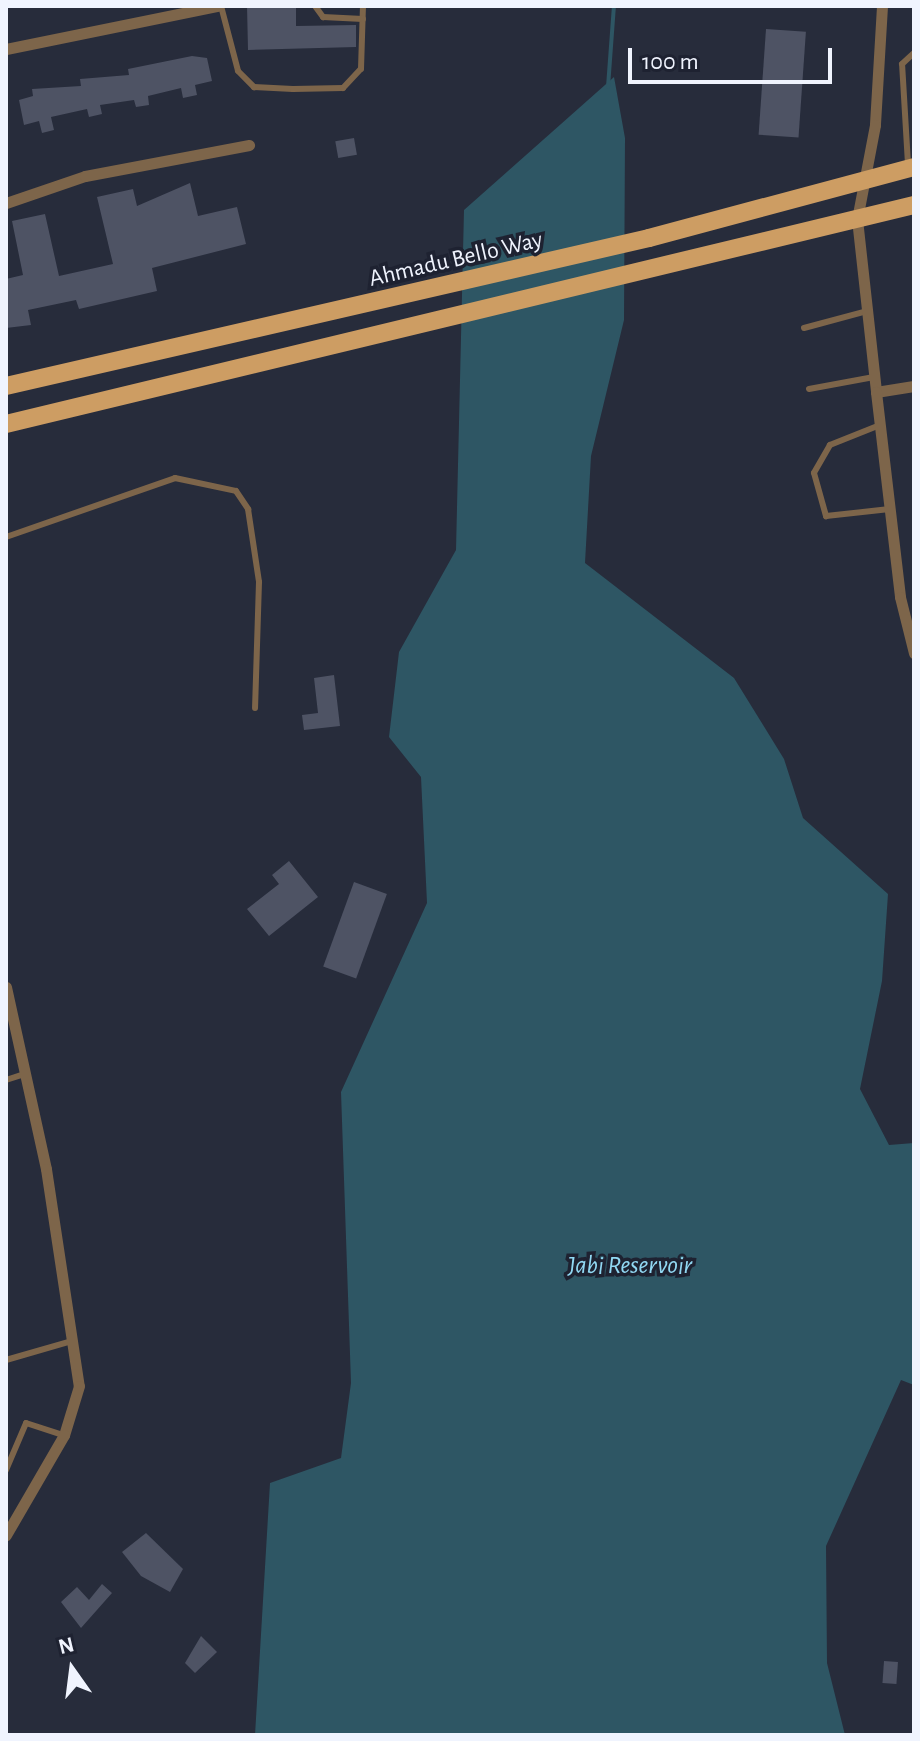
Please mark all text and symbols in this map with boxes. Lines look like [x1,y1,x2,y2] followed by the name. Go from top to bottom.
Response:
[632,32,836,82] scale bar
[642,50,699,74] text: 100 m
[366,226,546,294] street label: Ahmadu Bello Way
[568,1250,692,1282] water label: Jabi Reservoir
[32,1629,112,1709] north arrow
[56,1633,76,1658] text: N

